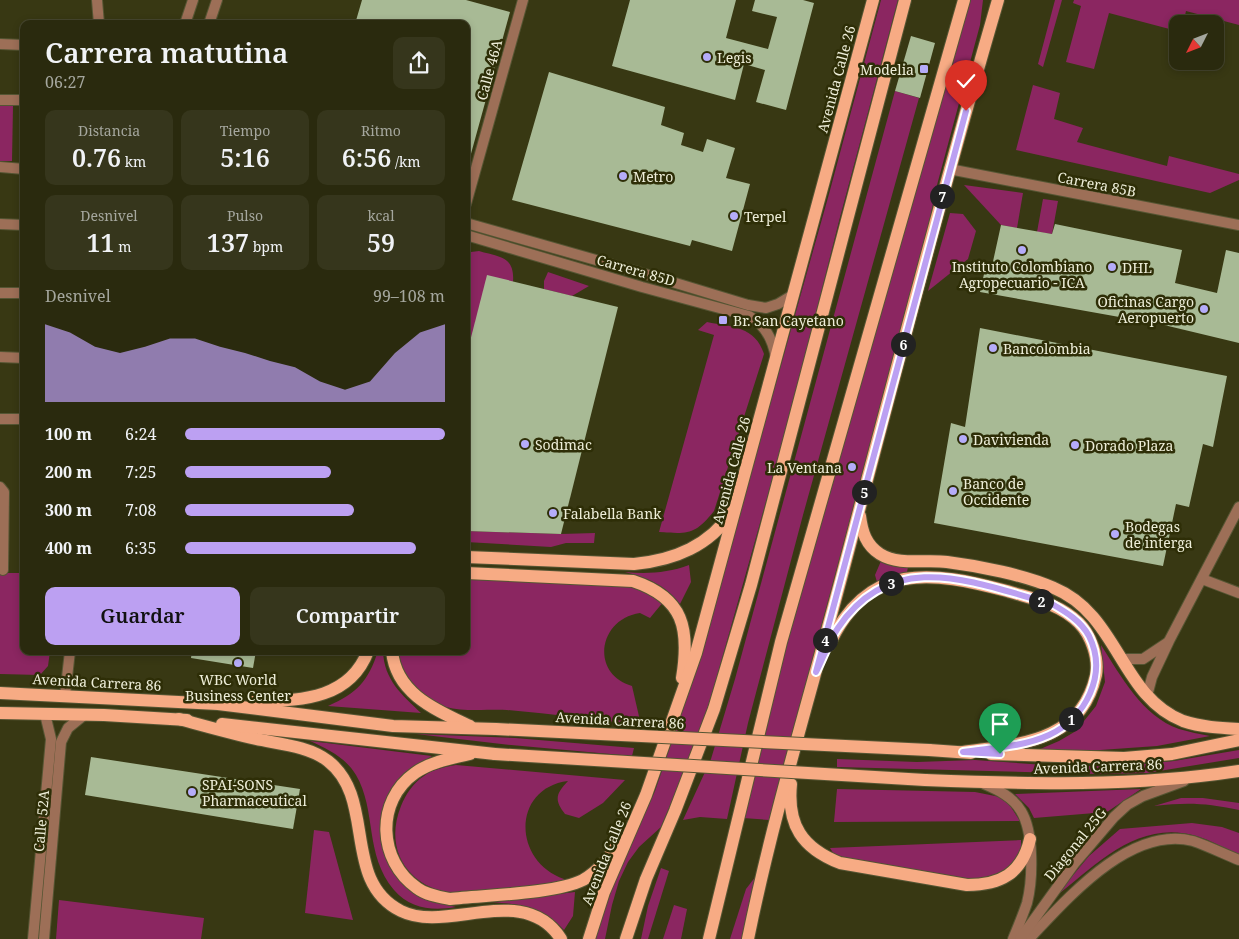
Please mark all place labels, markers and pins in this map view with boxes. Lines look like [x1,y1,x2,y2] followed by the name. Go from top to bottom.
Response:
[717,48,752,67] place label: Legis
[701,51,713,63] marker: Legis
[860,60,914,79] place label: Modelia
[945,60,987,111] pin
[918,63,930,75] marker: Modelia
[633,167,673,186] place label: Metro
[617,170,629,182] marker: Metro
[930,184,954,208] pin: 7
[744,207,787,226] place label: Terpel
[728,210,740,222] marker: Terpel
[1016,244,1028,256] marker: Instituto Colombiano Agropecuario - ICA
[952,257,1092,292] place label: Instituto Colombiano Agropecuario - ICA
[1122,258,1152,277] place label: DHL
[1106,261,1118,273] marker: DHL
[1097,292,1194,327] place label: Oficinas Cargo Aeropuerto
[1198,303,1210,315] marker: Oficinas Cargo Aeropuerto
[733,311,844,330] place label: Br. San Cayetano
[717,314,729,326] marker: Br. San Cayetano
[890,332,916,356] pin: 6
[1003,339,1091,358] place label: Bancolombia
[987,342,999,354] marker: Bancolombia
[973,430,1049,449] place label: Davivienda
[957,433,969,445] marker: Davivienda
[535,435,592,454] place label: Sodimac
[1085,436,1174,455] place label: Dorado Plaza
[519,438,531,450] marker: Sodimac
[1069,439,1081,451] marker: Dorado Plaza
[767,458,842,477] place label: La Ventana
[846,461,858,473] marker: La Ventana
[963,474,1029,509] place label: Banco de Occidente
[852,480,876,504] pin: 5
[947,485,959,497] marker: Banco de Occidente
[563,504,662,523] place label: Falabella Bank
[547,507,559,519] marker: Falabella Bank
[1125,517,1193,552] place label: Bodegas de interga
[1109,528,1121,540] marker: Bodegas de interga
[878,570,904,596] pin: 3
[1028,588,1054,614] pin: 2
[812,628,838,652] pin: 4
[232,657,244,669] marker: WBC World Business Center
[185,670,291,705] place label: WBC World Business Center
[979,703,1021,754] pin
[1058,706,1084,732] pin: 1
[202,775,307,810] place label: SPAI-SONS Pharmaceutical
[186,786,198,798] marker: SPAI-SONS Pharmaceutical

